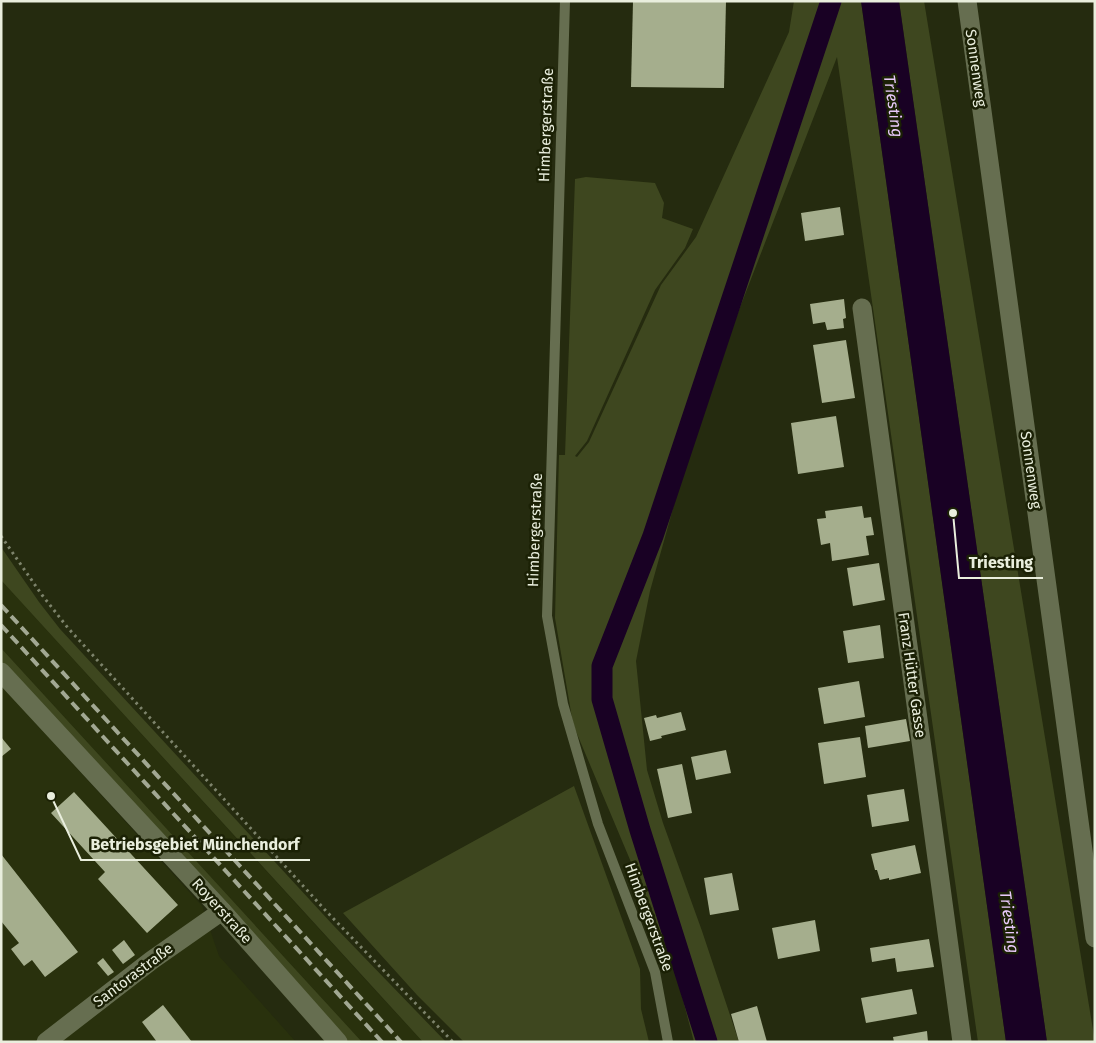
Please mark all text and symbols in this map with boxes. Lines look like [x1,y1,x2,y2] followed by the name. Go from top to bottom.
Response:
[962,28,990,108] street label: Sonnenweg
[535,68,557,182] street label: Himbergerstraße
[880,74,907,138] water label: Triesting
[1017,430,1045,510] street label: Sonnenweg
[524,473,546,587] street label: Himbergerstraße
[959,547,1043,578] callout: Triesting
[969,553,1033,572] text: Triesting
[894,611,930,739] street label: Franz Hütter Gasse
[81,829,310,860] callout: Betriebsgebiet Münchendorf
[90,835,301,854] text: Betriebsgebiet Münchendorf
[621,860,677,974] street label: Himbergerstraße
[188,875,256,947] street label: Royerstraße
[996,890,1023,954] water label: Triesting
[90,939,176,1011] street label: Santorastraße

